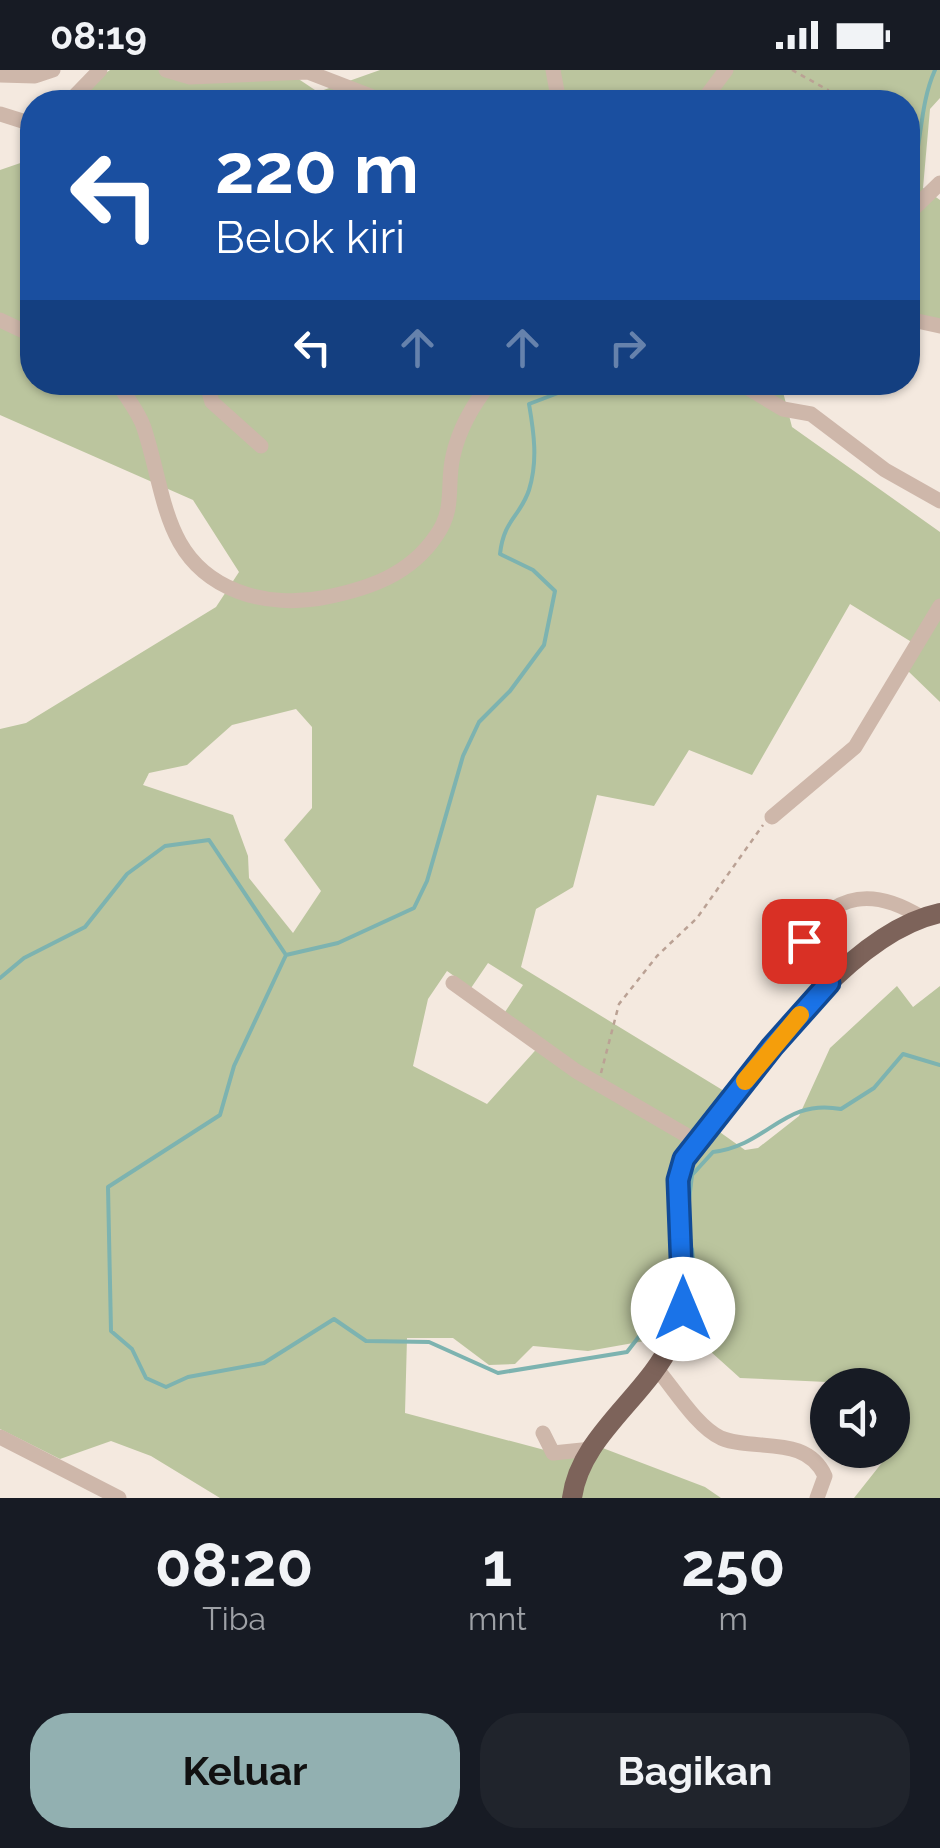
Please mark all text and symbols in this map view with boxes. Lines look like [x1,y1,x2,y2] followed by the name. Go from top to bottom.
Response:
[50,13,147,58] text: 08:19
[215,127,419,209] text: 220 m
[50,130,180,260] icon: left
[215,211,405,264] text: Belok kiri
[285,320,340,375] icon: left
[390,320,445,375] icon: ahead
[495,320,550,375] icon: ahead
[600,320,655,375] icon: right
[762,899,847,984] pin
[777,914,832,969] icon: arrive
[631,1257,735,1361] position arrow
[810,1368,910,1468] map controls
[810,1368,910,1468] button: sound
[155,1530,313,1600] text: 08:20
[482,1530,512,1600] text: 1
[681,1530,785,1600] text: 250
[202,1600,266,1637] text: Tiba
[468,1600,527,1637] text: mnt
[719,1600,748,1637] text: m
[30,1713,460,1828] button: Keluar
[480,1713,910,1828] button: Bagikan

